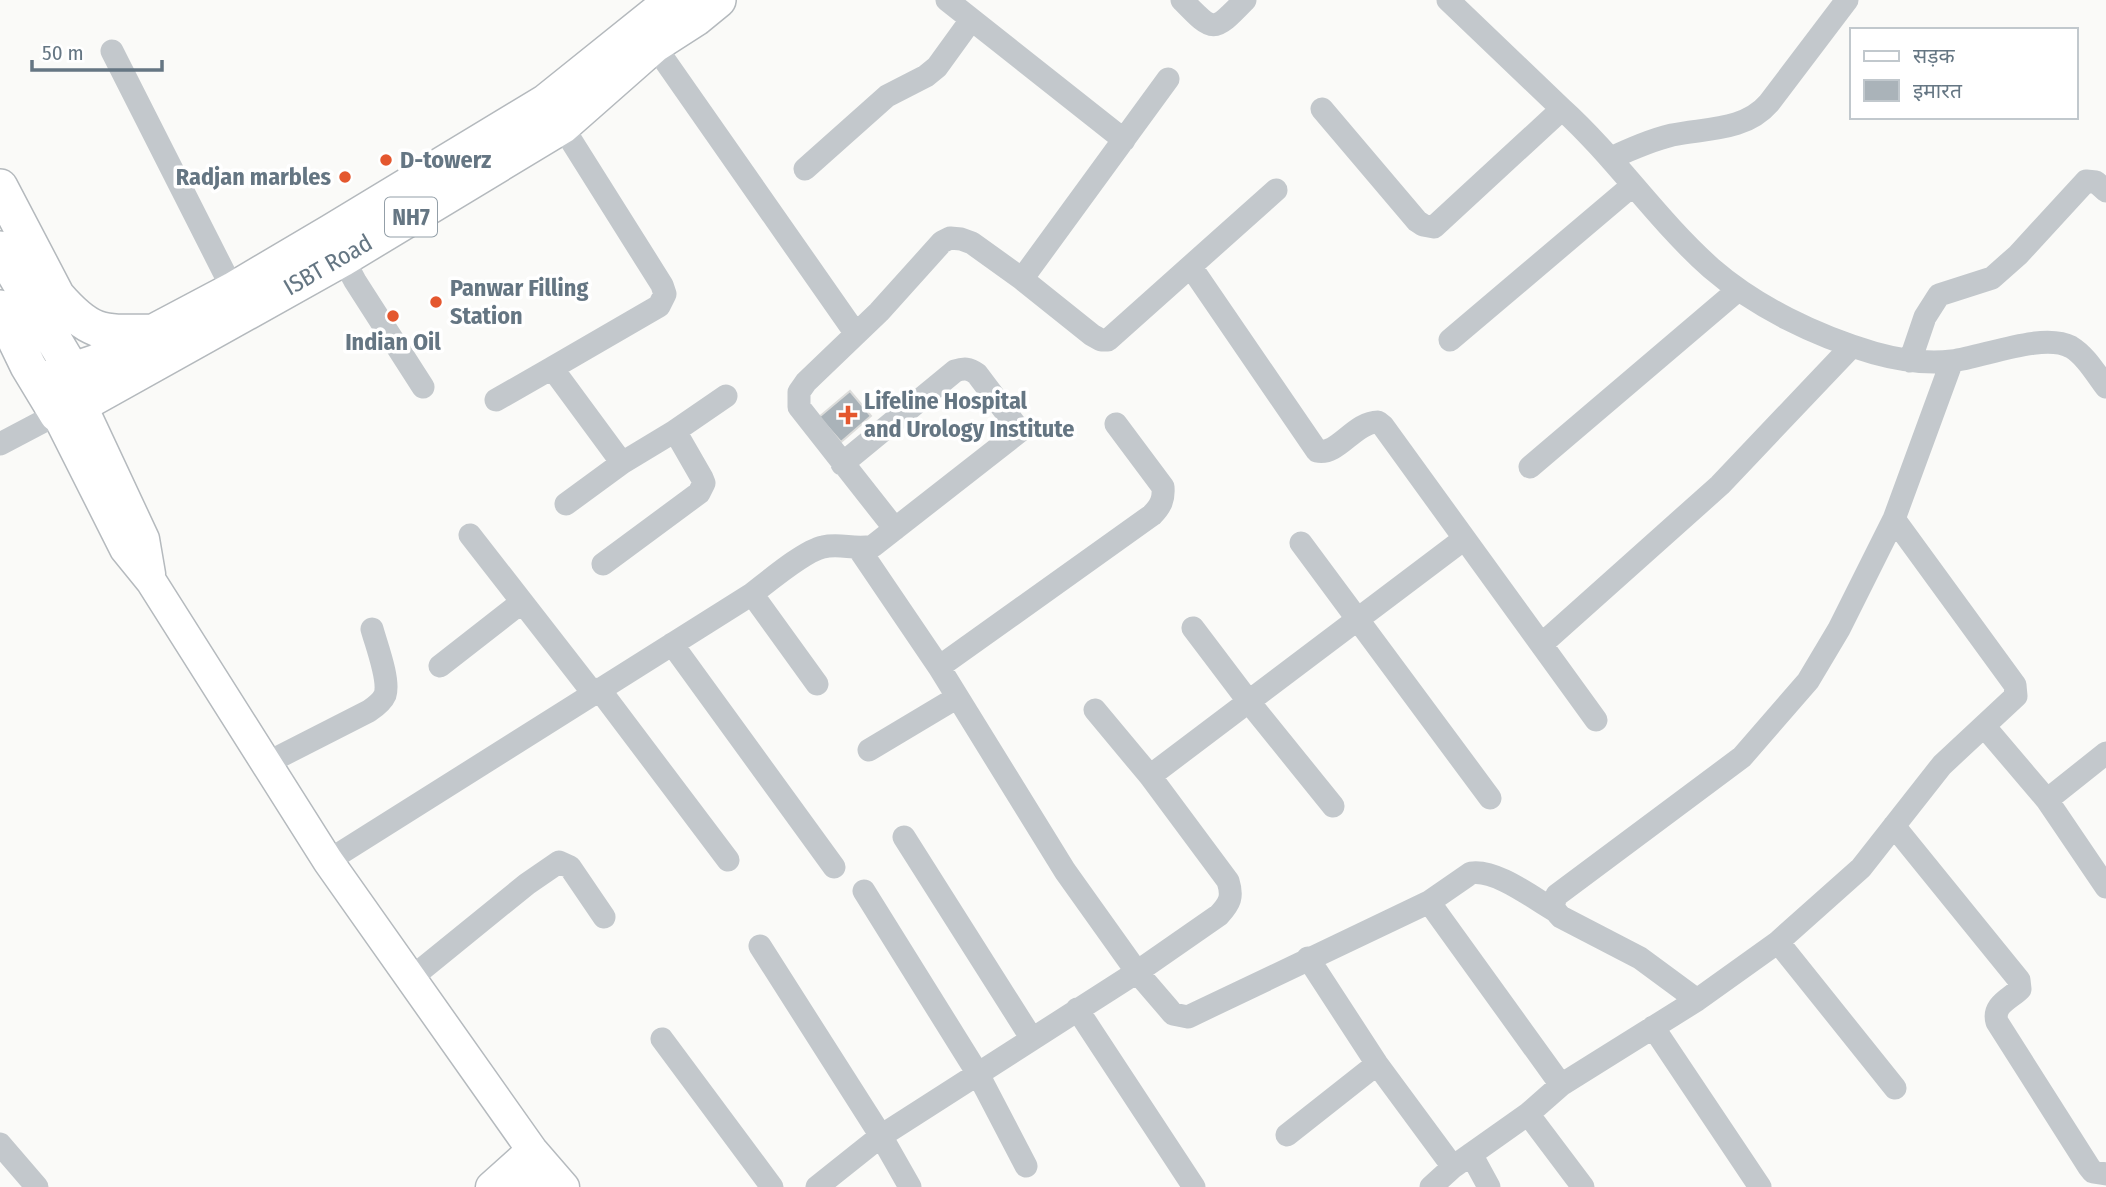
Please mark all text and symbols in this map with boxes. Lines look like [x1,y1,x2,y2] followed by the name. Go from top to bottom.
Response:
[32,28,161,72] scale bar
[1850,28,2078,119] legend
[42,40,84,66] text: 50 m
[1913,43,1955,69] text: सड़क
[1913,78,1963,104] text: इमारत
[400,146,491,174] place label: D-towerz
[378,152,394,168] marker: D-towerz
[176,163,331,191] place label: Radjan marbles
[337,169,353,185] marker: Radjan marbles
[385,198,437,236] road number: NH7
[279,229,377,301] street label: ISBT Road
[450,274,588,330] place label: Panwar Filling Station
[428,294,444,310] marker: Panwar Filling Station
[385,308,401,324] marker: Indian Oil
[345,328,441,356] place label: Indian Oil
[864,387,1074,443] place label: Lifeline Hospital and Urology Institute
[838,405,858,425] marker: Lifeline Hospital and Urology Institute

